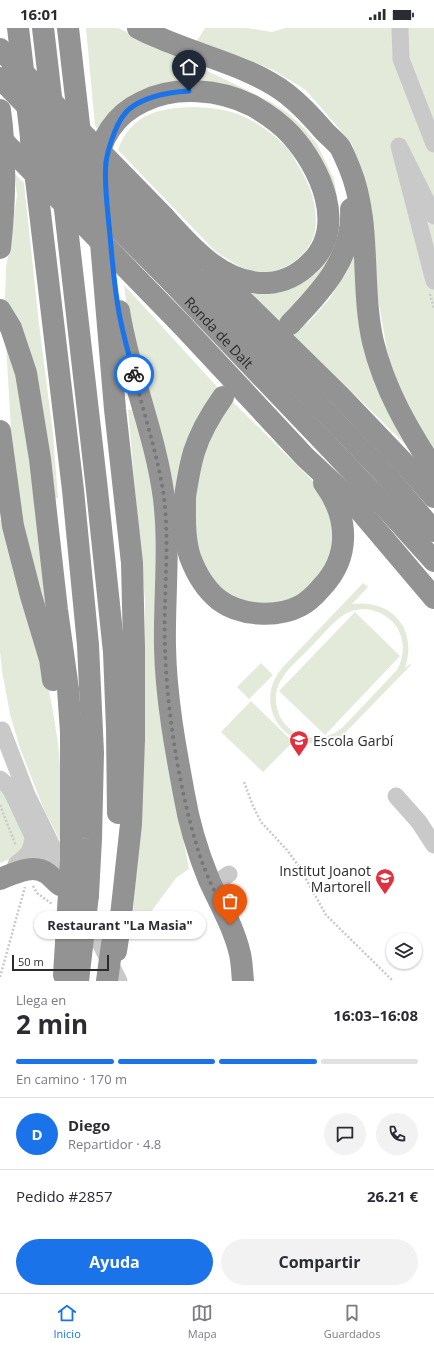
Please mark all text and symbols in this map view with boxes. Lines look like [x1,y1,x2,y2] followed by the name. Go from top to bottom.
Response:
[20,4,59,24] text: 16:01
[172,50,206,91] pin
[178,56,200,78] icon: home
[181,292,258,372] street label: Ronda de Dalt
[114,354,154,394] courier
[123,363,145,385] icon: bike
[288,729,310,757] school or university icon: Escola Garbí
[313,731,394,750] place label: Escola Garbí
[279,861,371,896] place label: Institut Joanot Martorell
[374,867,396,895] school or university icon: Institut Joanot Martorell
[213,884,247,925] pin
[219,890,241,912] icon: bag
[34,911,206,939] callout: Restaurant "La Masia"
[47,916,193,934] text: Restaurant "La Masia"
[386,933,422,969] map controls
[386,933,422,969] button: layers
[12,953,109,972] scale bar
[18,954,44,969] text: 50 m
[16,991,66,1009] text: Llega en
[333,1005,418,1025] text: 16:03–16:08
[16,1006,88,1042] text: 2 min
[16,1070,127,1088] text: En camino · 170 m
[324,1113,366,1155] button: chat
[376,1113,418,1155] button: phone
[68,1115,110,1135] text: Diego
[31,1124,43,1144] text: D
[68,1135,161,1153] text: Repartidor · 4.8
[16,1186,113,1206] text: Pedido #2857
[367,1186,418,1206] text: 26.21 €
[16,1239,213,1285] button: Ayuda
[221,1239,418,1285] button: Compartir
[54,1302,81,1341] tab: Inicio
[188,1302,217,1341] tab: Mapa
[324,1302,380,1341] tab: Guardados

